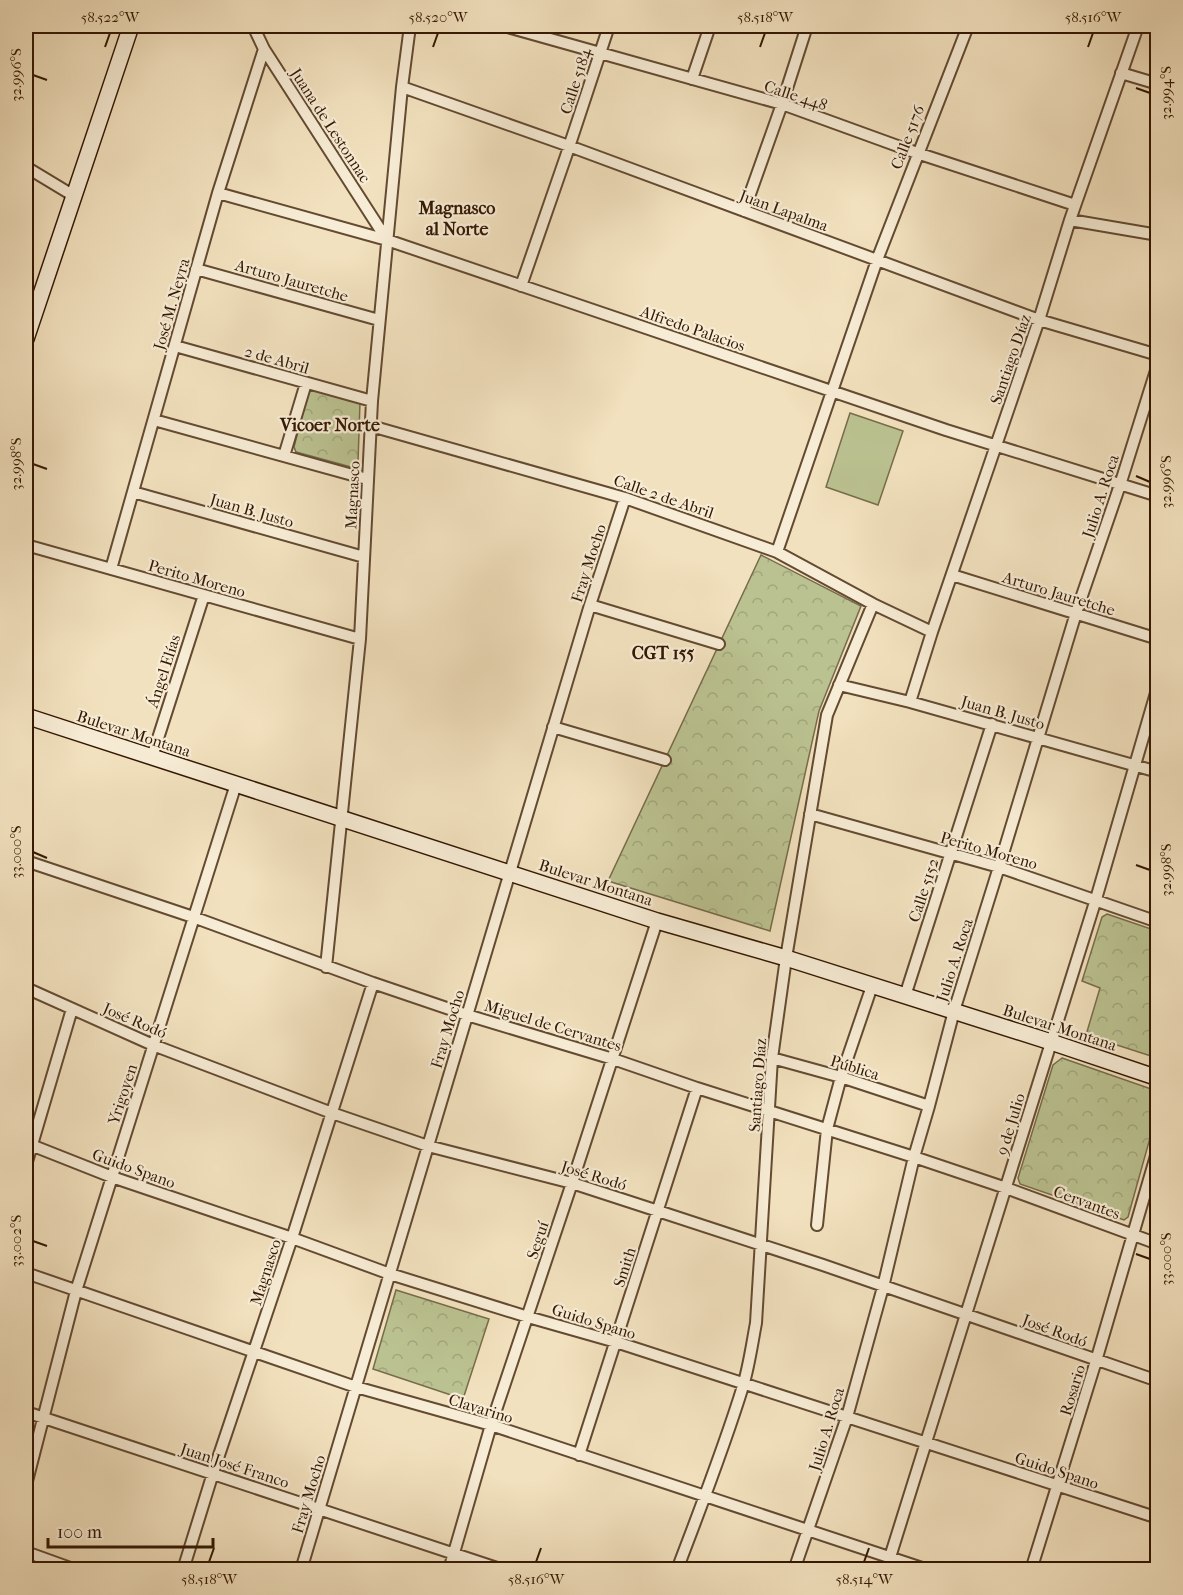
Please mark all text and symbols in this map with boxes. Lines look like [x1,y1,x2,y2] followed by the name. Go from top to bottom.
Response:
[81,8,140,26] text: 58.522°W
[409,8,469,26] text: 58.520°W
[737,8,794,26] text: 58.518°W
[1065,8,1122,26] text: 58.516°W
[556,45,595,117] street label: Calle 5184
[7,48,25,102] text: 32.996°S
[285,63,375,186] street label: Juana de Lestonnac
[1157,66,1175,120] text: 32.994°S
[762,76,830,115] street label: Calle 448
[887,102,929,172] street label: Calle 5176
[735,185,831,236] street label: Juan Lapalma
[418,198,496,240] district label: Magnasco al Norte
[232,255,351,306] street label: Arturo Jauretche
[149,256,194,354] street label: José M. Neyra
[637,301,748,355] street label: Alfredo Palacios
[986,312,1035,407] street label: Santiago Díaz
[242,341,312,378] street label: 2 de Abril
[279,415,380,436] district label: Vicoer Norte
[7,437,25,491] text: 32.998°S
[1077,452,1123,542] street label: Julio A. Roca
[1157,455,1175,509] text: 32.996°S
[341,460,364,530] street label: Magnasco
[611,470,717,523] street label: Calle 2 de Abril
[206,489,296,532] street label: Juan B. Justo
[567,522,610,605] street label: Fray Mocho
[146,556,248,601] street label: Perito Moreno
[999,567,1117,620] street label: Arturo Jauretche
[141,632,184,711] street label: Ángel Elías
[632,643,695,664] district label: CGT 155
[957,691,1047,734] street label: Juan B. Justo
[75,706,194,761] street label: Bulevar Montana
[7,825,25,879] text: 33.000°S
[938,828,1040,873] street label: Perito Moreno
[1157,843,1175,897] text: 32.998°S
[537,855,656,910] street label: Bulevar Montana
[904,856,943,924] street label: Calle 5152
[931,916,977,1006] street label: Julio A. Roca
[427,988,468,1071] street label: Fray Mocho
[482,996,624,1055] street label: Miguel de Cervantes
[98,998,170,1042] street label: José Rodó
[1001,1000,1120,1055] street label: Bulevar Montana
[745,1037,770,1133] street label: Santiago Díaz
[828,1051,882,1084] street label: Pública
[103,1061,141,1128] street label: Yrigoyen
[992,1091,1029,1157] street label: 9 de Julio
[90,1145,178,1192] street label: Guido Spano
[557,1156,629,1194] street label: José Rodó
[1051,1182,1123,1223] street label: Cervantes
[7,1214,25,1267] text: 33.002°S
[522,1219,553,1262] street label: Seguí
[1157,1232,1175,1286] text: 33.000°S
[246,1237,285,1308] street label: Magnasco
[609,1245,640,1290] street label: Smith
[550,1300,638,1343] street label: Guido Spano
[1018,1309,1090,1351] street label: José Rodó
[1056,1362,1089,1418] street label: Rosario
[804,1384,848,1475] street label: Julio A. Roca
[446,1390,515,1427] street label: Clavarino
[176,1438,292,1492] street label: Juan José Franco
[1013,1448,1101,1493] street label: Guido Spano
[288,1453,329,1536] street label: Fray Mocho
[48,1511,213,1549] scale bar
[57,1522,102,1543] text: 100 m
[181,1570,238,1588] text: 58.518°W
[508,1570,565,1588] text: 58.516°W
[835,1570,894,1588] text: 58.514°W

